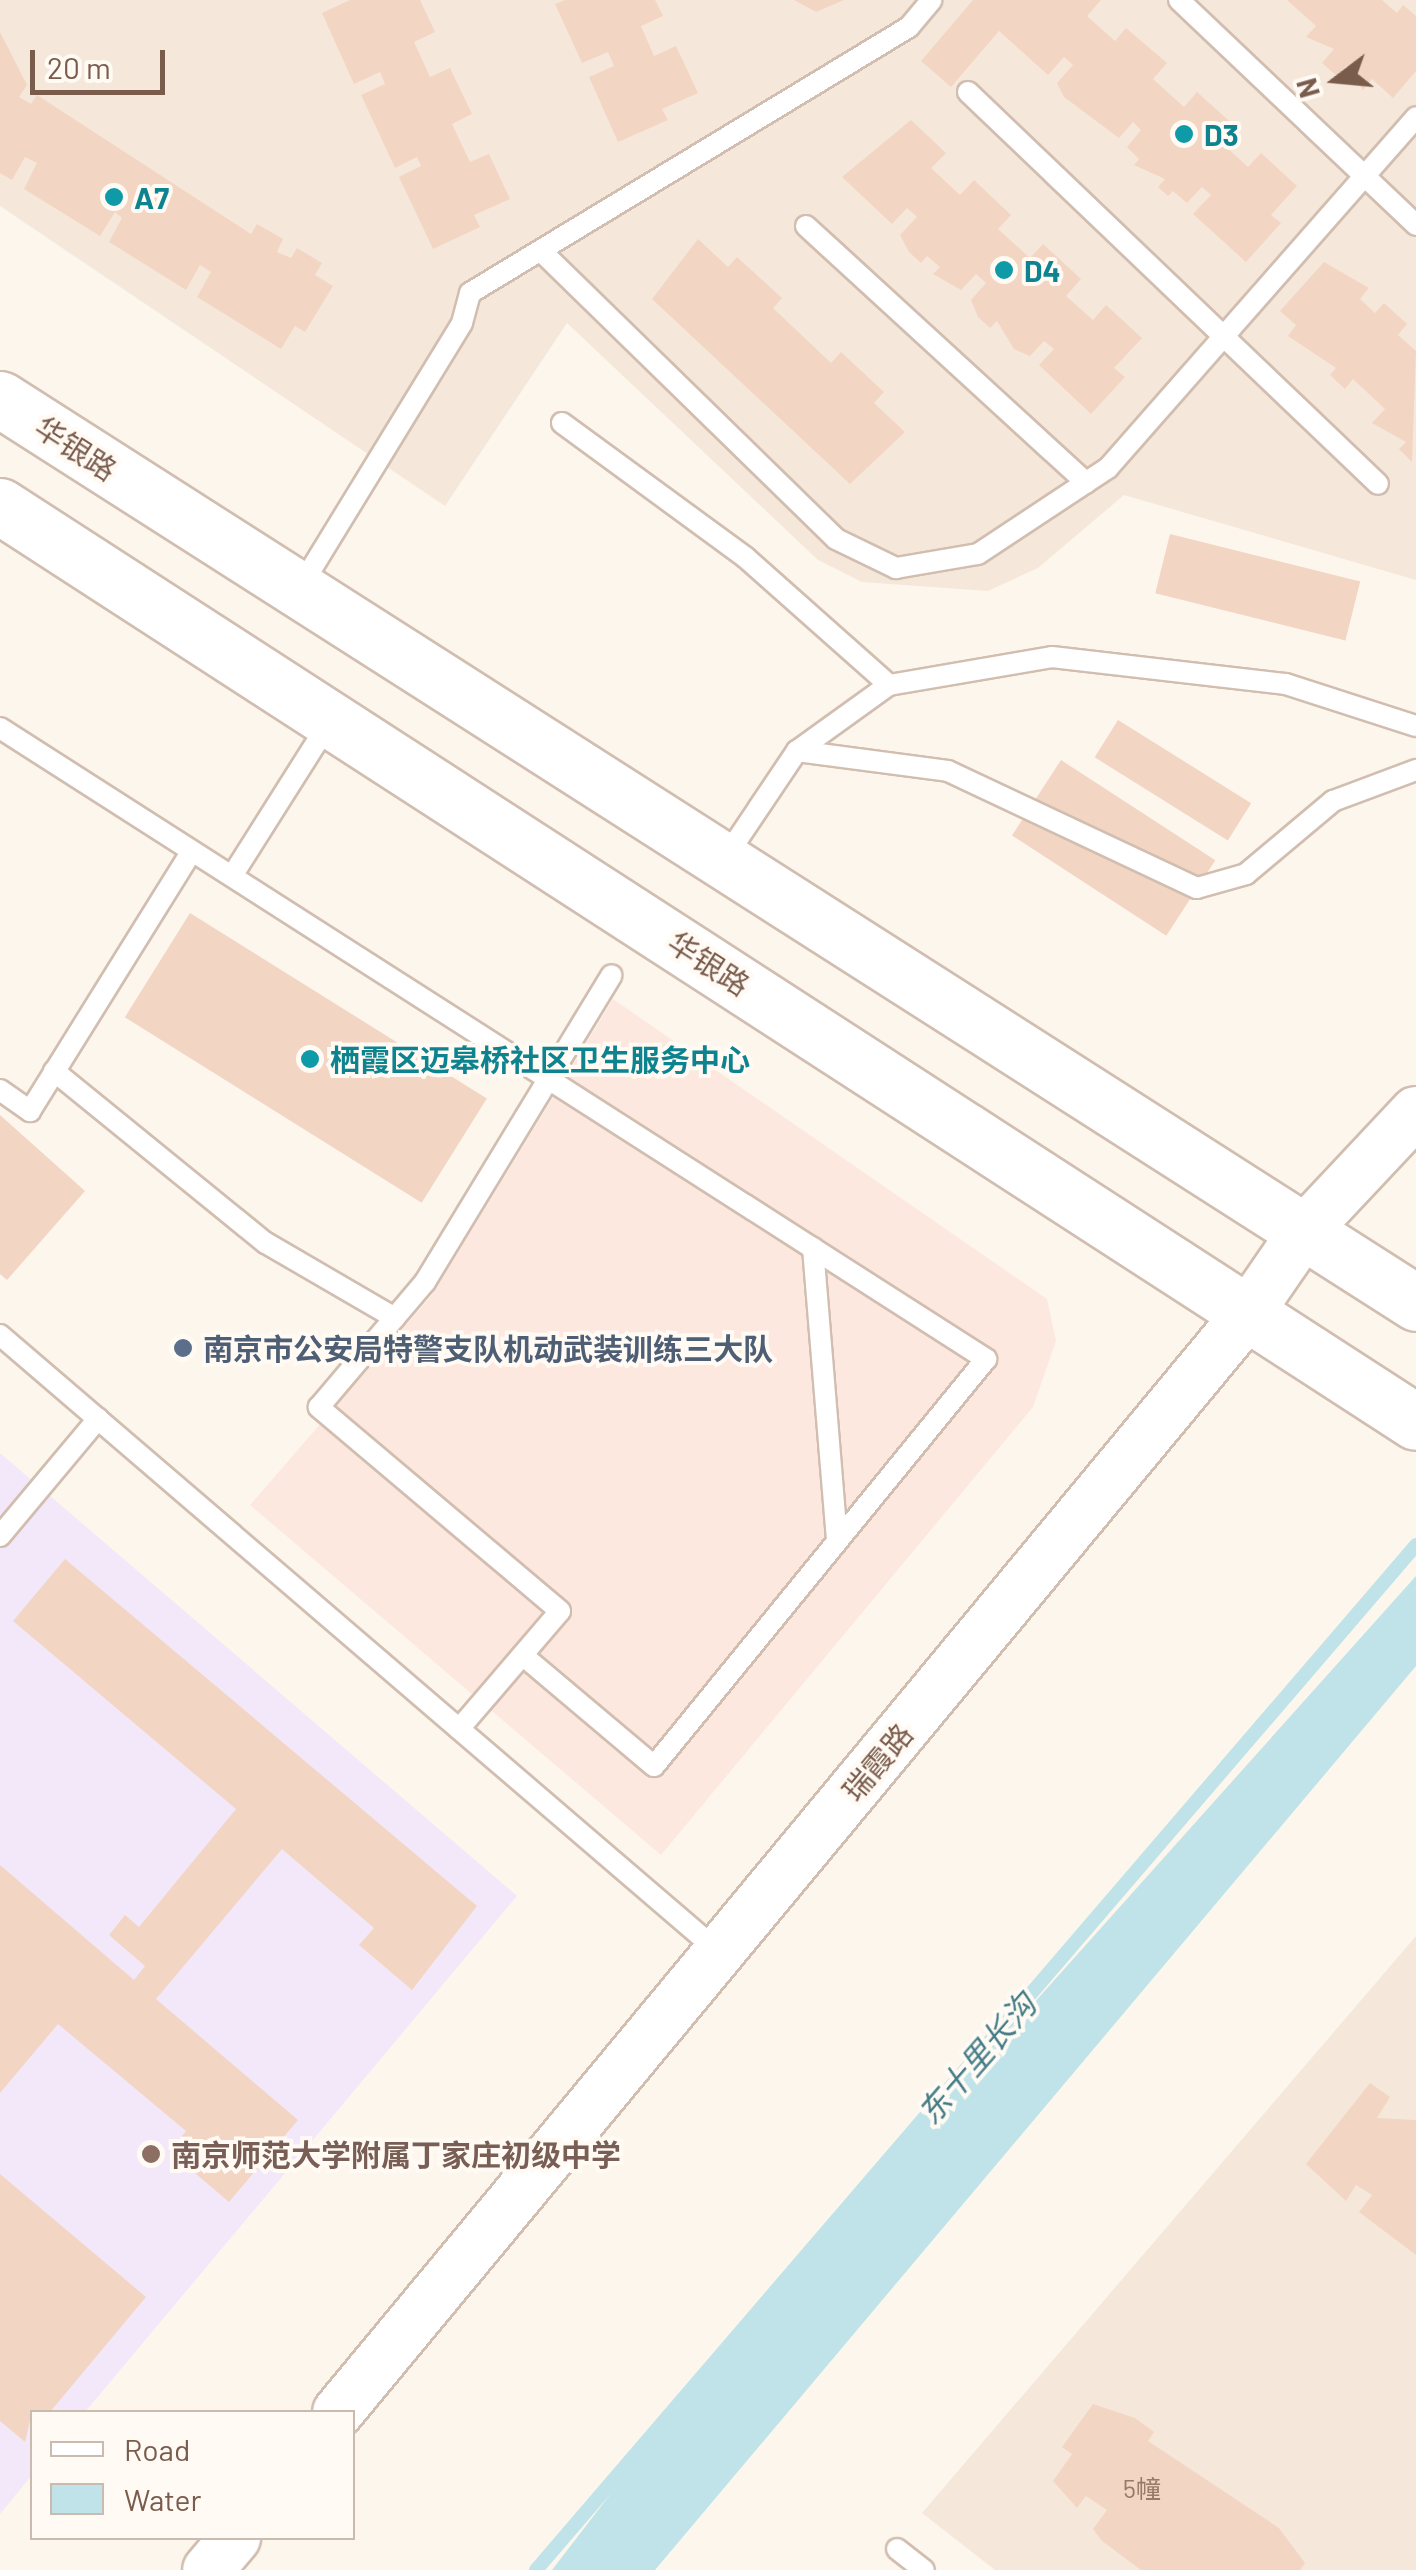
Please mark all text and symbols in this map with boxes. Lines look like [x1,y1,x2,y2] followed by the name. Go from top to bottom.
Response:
[35,30,170,92] scale bar
[1286,30,1386,130] north arrow
[47,49,111,85] text: 20 m
[1288,75,1326,102] text: N
[1204,116,1239,152] place label: D3
[1173,123,1195,145] marker: D3
[134,179,169,215] place label: A7
[103,186,125,208] marker: A7
[1024,252,1061,288] place label: D4
[993,259,1015,281] marker: D4
[28,408,124,488] street label: 华银路
[661,923,757,1003] street label: 华银路
[330,1041,750,1077] place label: 栖霞区迈皋桥社区卫生服务中心
[299,1048,321,1070] marker: 栖霞区迈皋桥社区卫生服务中心
[203,1330,773,1366] place label: 南京市公安局特警支队机动武装训练三大队
[172,1337,194,1359] marker: 南京市公安局特警支队机动武装训练三大队
[834,1716,920,1808] street label: 瑞霞路
[909,1985,1043,2131] water label: 东十里长沟
[171,2136,621,2172] place label: 南京师范大学附属丁家庄初级中学
[140,2143,162,2165] marker: 南京师范大学附属丁家庄初级中学
[30,2410,355,2540] legend
[124,2431,190,2467] text: Road
[1123,2473,1161,2503] house number: 5幢
[124,2481,202,2517] text: Water

